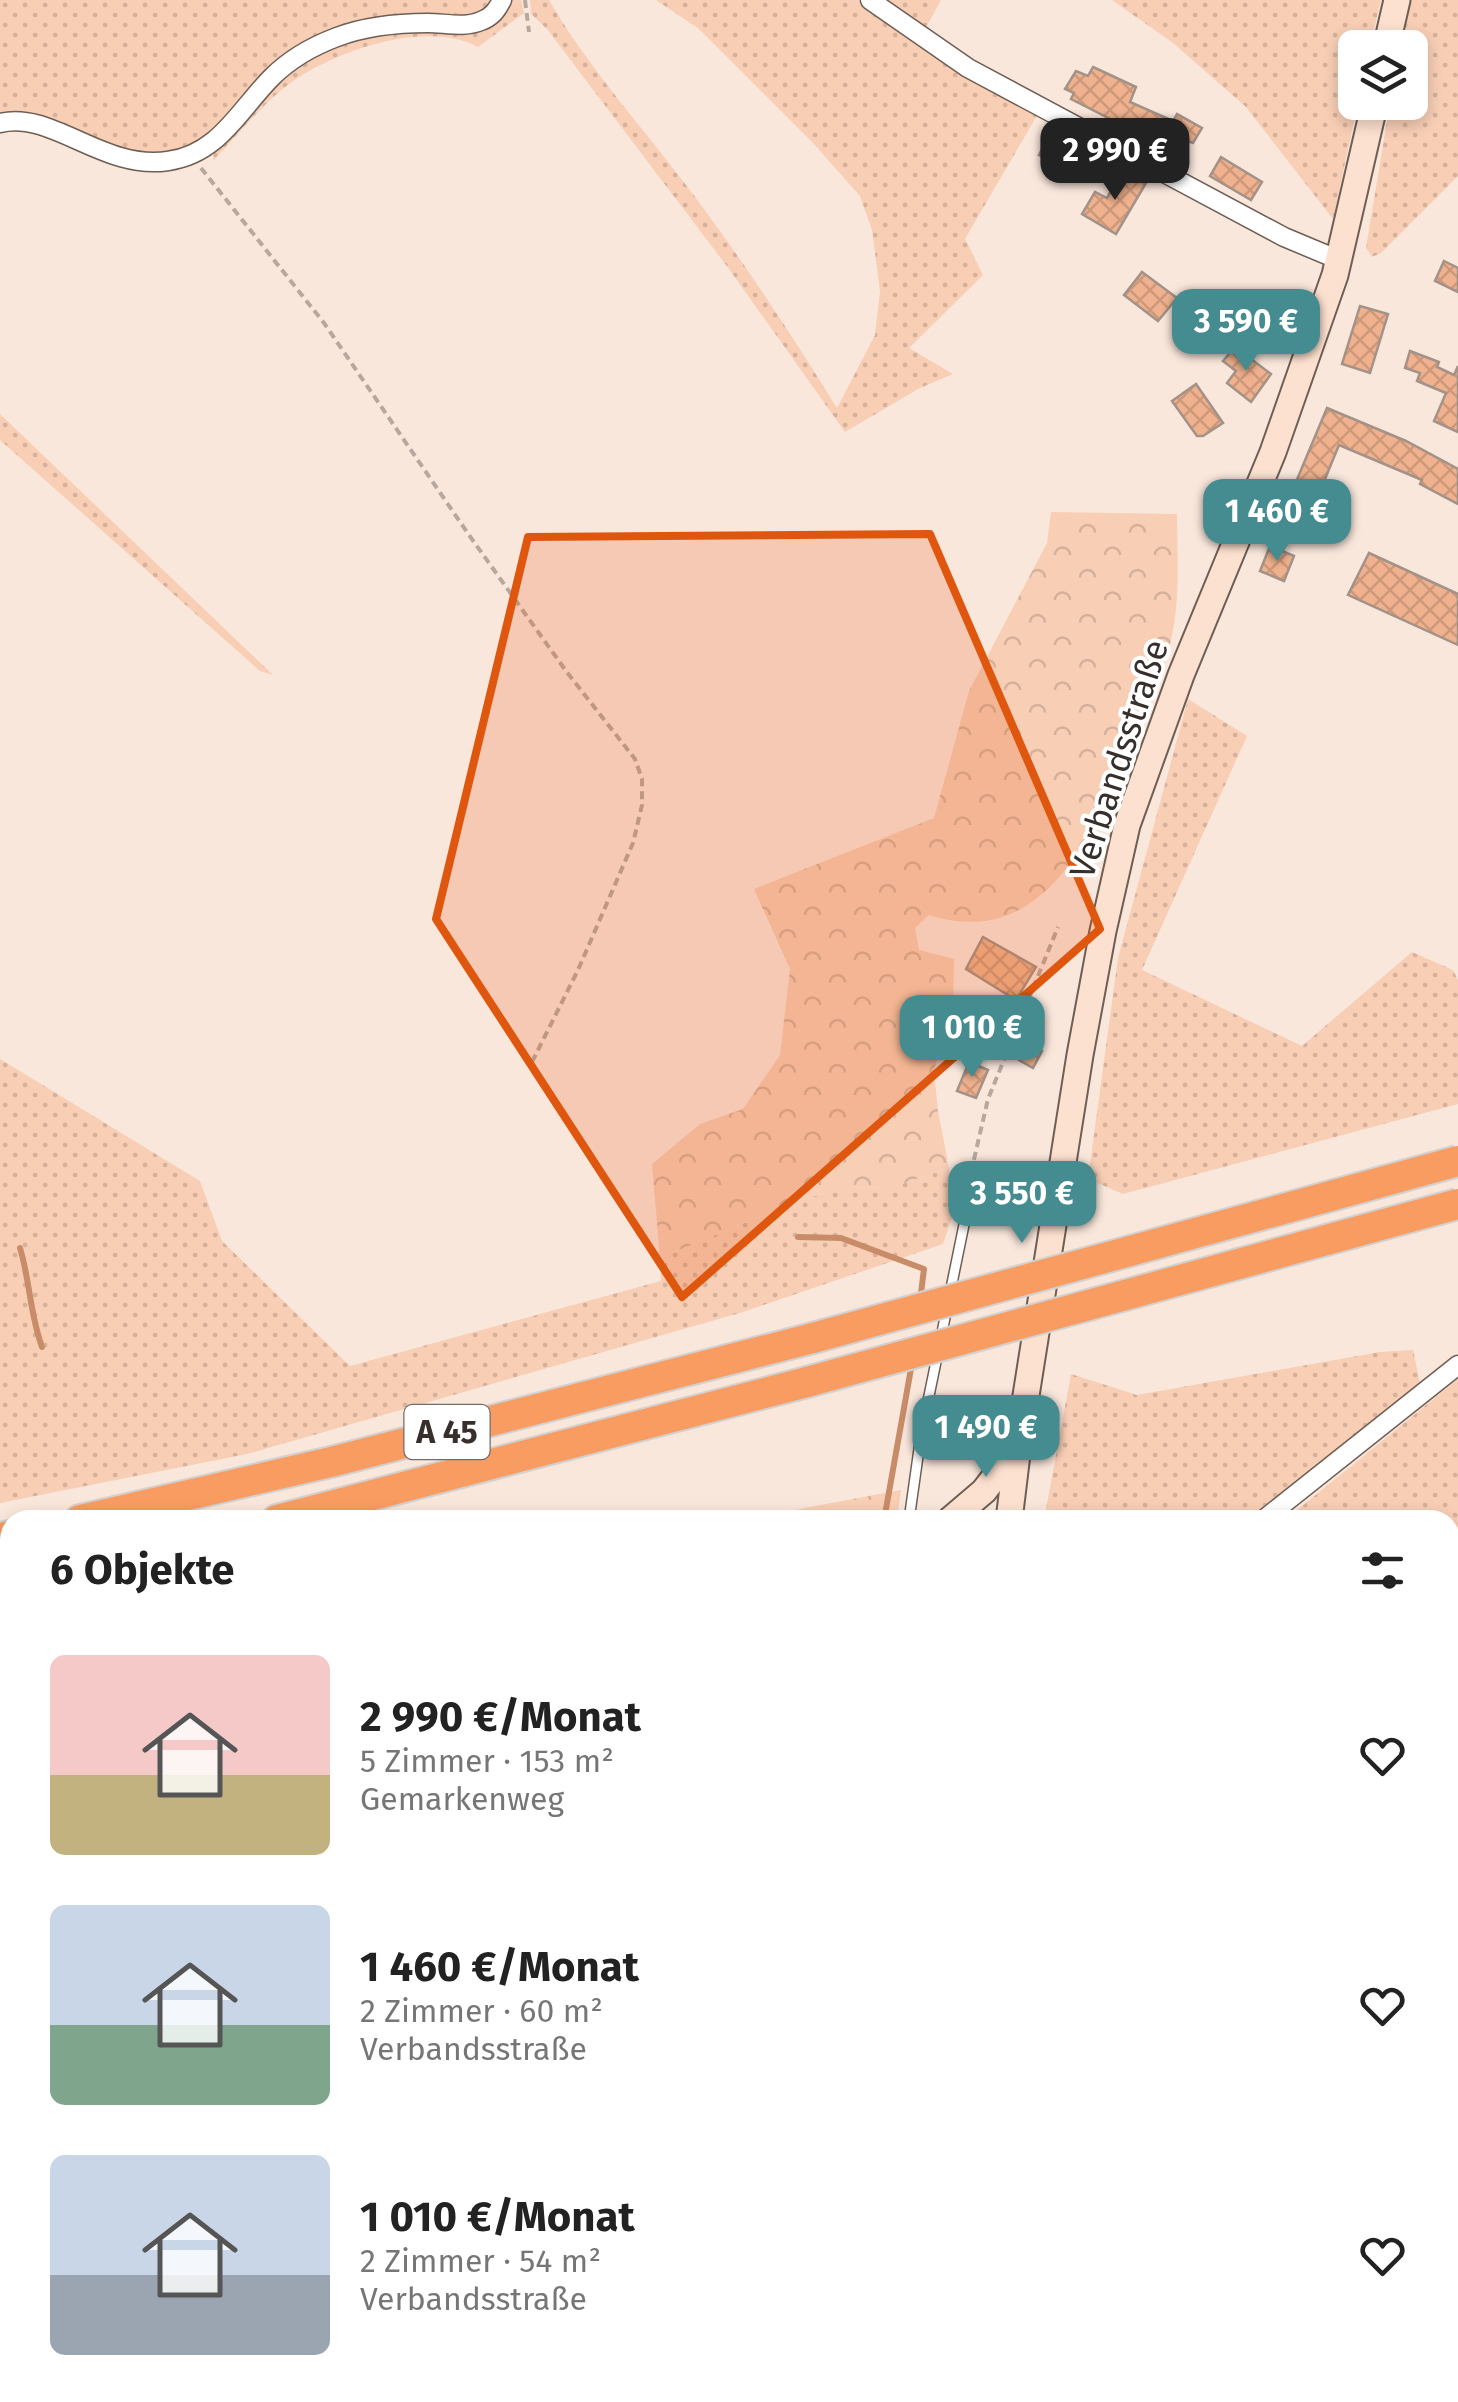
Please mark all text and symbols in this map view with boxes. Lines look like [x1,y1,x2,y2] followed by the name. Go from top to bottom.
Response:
[1338,30,1428,120] map controls
[1338,30,1428,120] button: layers
[1023,118,1207,203] pin: 2 990 €
[1062,131,1168,169] text: 2 990 €
[1154,289,1338,374] pin: 3 590 €
[1194,302,1298,340] text: 3 590 €
[1185,479,1369,564] pin: 1 460 €
[1225,492,1329,530] text: 1 460 €
[1061,634,1177,884] street label: Verbandsstraße
[880,995,1064,1080] pin: 1 010 €
[922,1008,1022,1046] text: 1 010 €
[930,1161,1114,1246] pin: 3 550 €
[970,1174,1074,1212] text: 3 550 €
[894,1395,1078,1480] pin: 1 490 €
[404,1405,490,1459] road number: A 45
[934,1408,1038,1446] text: 1 490 €
[1355,1543,1410,1598] icon: filters
[50,1545,235,1595] text: 6 Objekte
[360,1692,641,1742] text: 2 990 €/Monat
[130,1695,250,1815] icon: home
[1355,1728,1410,1783] icon: heart
[360,1742,614,1780] text: 5 Zimmer · 153 m²
[360,1780,564,1818] text: Gemarkenweg
[360,1942,639,1992] text: 1 460 €/Monat
[130,1945,250,2065] icon: home
[1355,1978,1410,2033] icon: heart
[360,1992,603,2030] text: 2 Zimmer · 60 m²
[360,2030,587,2068] text: Verbandsstraße
[360,2192,635,2242] text: 1 010 €/Monat
[130,2195,250,2315] icon: home
[1355,2228,1410,2283] icon: heart
[360,2242,601,2280] text: 2 Zimmer · 54 m²
[360,2280,587,2318] text: Verbandsstraße

